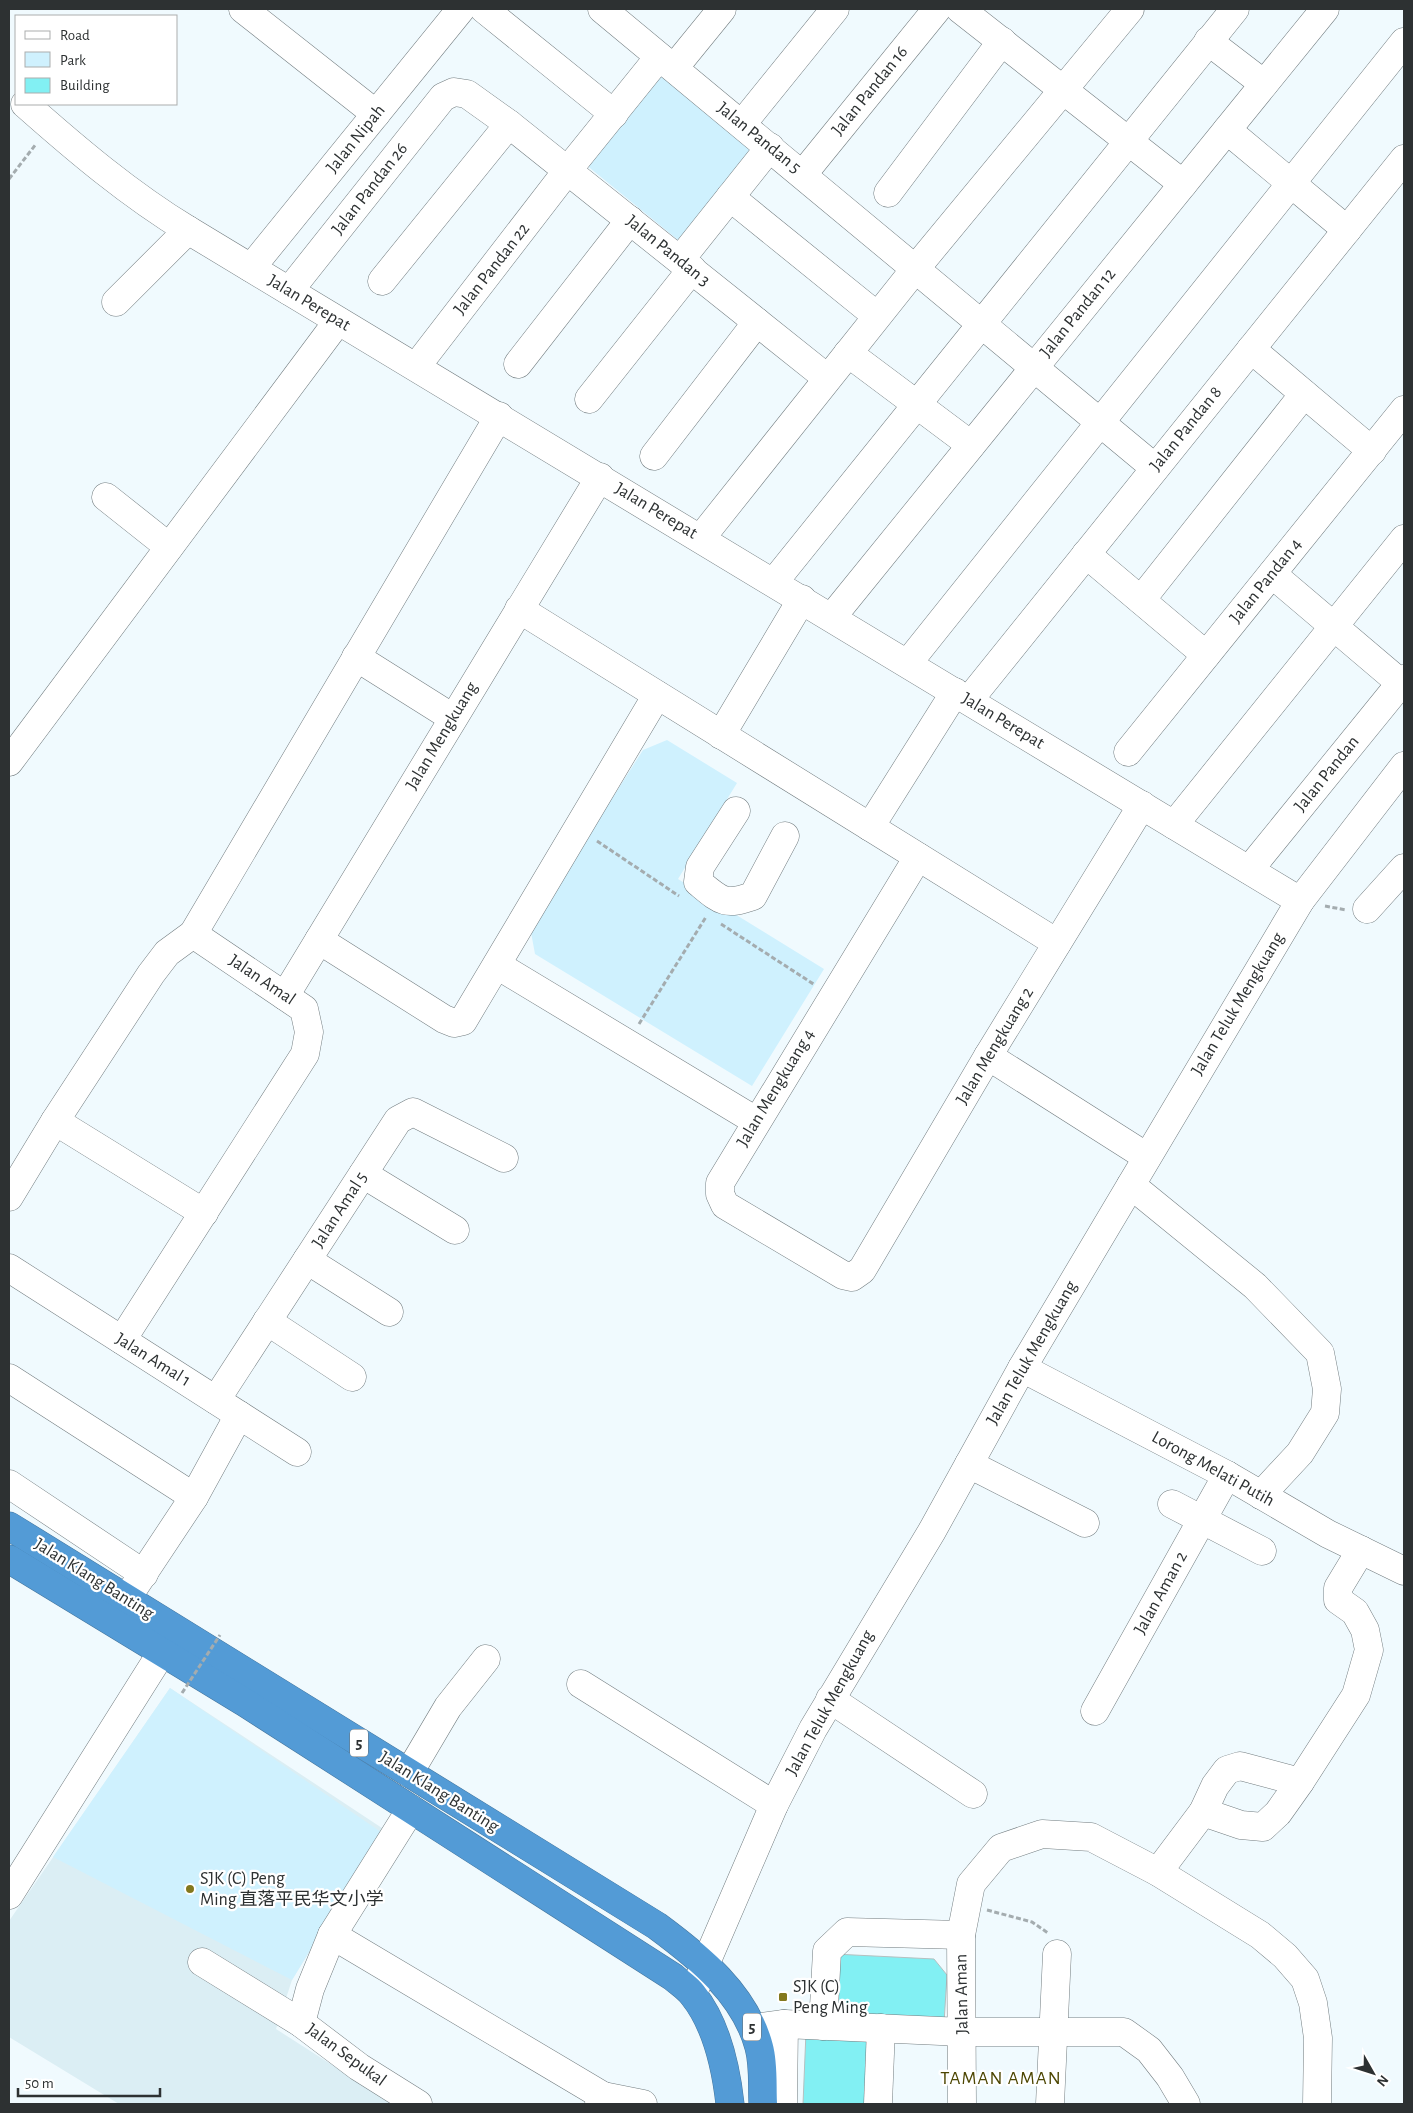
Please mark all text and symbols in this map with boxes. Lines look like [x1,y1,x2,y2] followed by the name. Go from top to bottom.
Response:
[15,15,178,105] legend
[60,28,90,43] text: Road
[829,43,911,139] street label: Jalan Pandan 16
[60,53,86,68] text: Park
[60,78,110,93] text: Building
[714,99,804,177] street label: Jalan Pandan 5
[323,102,389,176] street label: Jalan Nipah
[329,140,411,238] street label: Jalan Pandan 26
[623,212,713,290] street label: Jalan Pandan 3
[451,220,533,318] street label: Jalan Pandan 22
[1037,265,1119,361] street label: Jalan Pandan 12
[265,271,354,335] street label: Jalan Perepat
[1147,383,1225,475] street label: Jalan Pandan 8
[612,479,701,543] street label: Jalan Perepat
[1227,535,1306,627] street label: Jalan Pandan 4
[403,679,481,793] street label: Jalan Mengkuang
[959,689,1048,753] street label: Jalan Perepat
[1291,733,1363,815] street label: Jalan Pandan
[1188,929,1288,1078] street label: Jalan Teluk Mengkuang
[226,951,298,1009] street label: Jalan Amal
[953,984,1037,1108] street label: Jalan Mengkuang 2
[734,1026,818,1150] street label: Jalan Mengkuang 4
[309,1169,371,1251] street label: Jalan Amal 5
[983,1278,1081,1428] street label: Jalan Teluk Mengkuang
[112,1330,194,1390] street label: Jalan Amal 1
[1149,1428,1277,1510] street label: Lorong Melati Putih
[31,1535,157,1623] street label: Jalan Klang Banting
[1131,1549,1191,1637] street label: Jalan Aman 2
[783,1627,877,1779] street label: Jalan Teluk Mengkuang
[350,1730,368,1756] road number: 5
[376,1748,502,1836] street label: Jalan Klang Banting
[200,1870,384,1909] place label: SJK (C) Peng Ming 直落平民华文小学
[184,1883,196,1895] marker: SJK (C) Peng Ming 直落平民华文小学
[952,1954,972,2034] street label: Jalan Aman
[793,1978,868,2017] place label: SJK (C) Peng Ming
[777,1991,789,2003] marker: SJK (C) Peng Ming
[743,2014,761,2040] road number: 5
[303,2020,389,2090] street label: Jalan Sepukal
[1348,2048,1398,2098] north arrow
[18,2066,160,2098] scale bar
[940,2069,1062,2088] district label: TAMAN AMAN
[1374,2072,1391,2089] text: N
[25,2076,54,2091] text: 50 m

